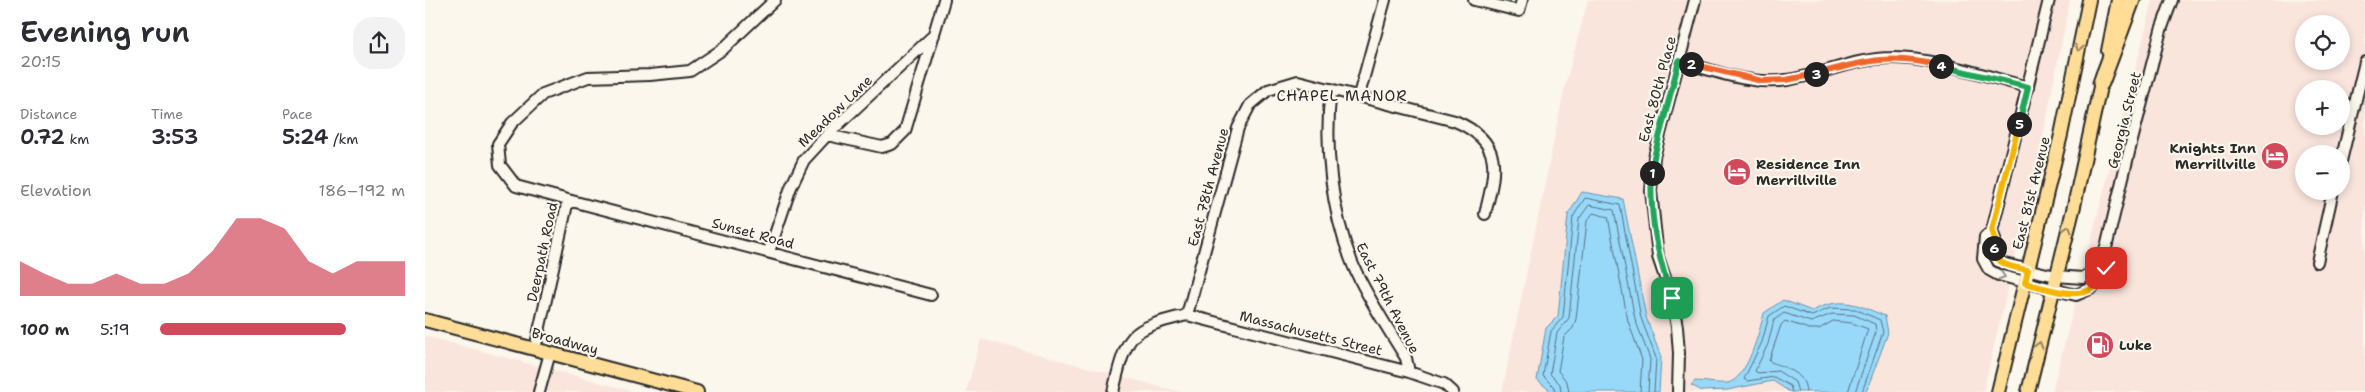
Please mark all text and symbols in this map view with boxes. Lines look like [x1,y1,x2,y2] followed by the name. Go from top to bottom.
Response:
[20,13,190,51] text: Evening run
[2295,15,2350,200] map controls
[2295,15,2350,70] button: locate
[353,17,405,69] button: share
[1634,34,1680,144] street label: East 80th Place
[2074,43,2085,52] one-way arrow
[20,51,61,72] text: 20:15
[1679,52,1703,76] pin: 2
[1929,54,1953,78] pin: 4
[1687,55,1696,73] text: 2
[1937,57,1946,75] text: 4
[1803,62,1829,86] pin: 3
[1812,65,1821,83] text: 3
[2103,70,2145,170] street label: Georgia Street
[794,71,876,151] street label: Meadow Lane
[2295,80,2350,135] button: +
[1276,86,1408,106] district label: CHAPEL MANOR
[20,105,77,123] text: Distance
[151,105,183,123] text: Time
[282,105,313,123] text: Pace
[2007,112,2031,136] pin: 5
[2015,115,2024,133] text: 5
[20,123,65,151] text: 0.72
[151,123,198,151] text: 3:53
[282,123,328,151] text: 5:24
[1183,126,1233,248] street label: East 78th Avenue
[65,130,89,148] text: km
[328,130,358,148] text: /km
[2008,134,2054,252] street label: East 81st Avenue
[2169,139,2256,173] place label: Knights Inn Merrillville
[2260,141,2290,171] hotel icon: Knights Inn Merrillville
[2295,145,2350,200] button: −
[1756,155,1860,189] place label: Residence Inn Merrillville
[1722,157,1752,187] hotel icon: Residence Inn Merrillville
[1639,160,1665,186] pin: 1
[1649,164,1656,182] text: 1
[20,180,92,201] text: Elevation
[319,180,405,201] text: 186–192 m
[523,200,561,304] street label: Deerpath Road
[710,213,796,253] street label: Sunset Road
[2063,226,2073,234] one-way arrow
[1981,236,2007,260] pin: 6
[1352,239,1424,357] street label: East 79th Avenue
[1990,239,1999,257] text: 6
[2085,247,2127,289] pin
[2092,254,2120,282] icon: check
[1998,270,2006,280] one-way arrow
[1651,277,1693,319] pin
[1658,284,1686,312] icon: arrive
[1238,307,1384,359] street label: Massachusetts Street
[20,319,69,340] text: 100 m
[100,319,130,340] text: 5:19
[530,323,600,359] street label: Broadway
[2085,330,2115,360] fuel station icon: Luke
[2119,336,2152,354] place label: Luke
[2033,340,2044,349] one-way arrow

